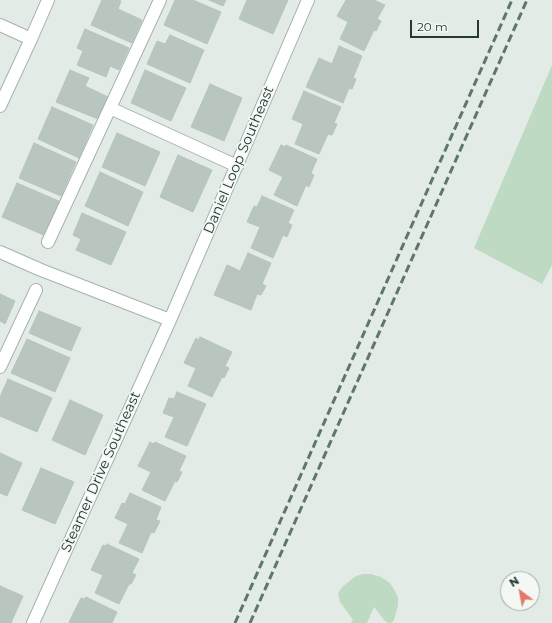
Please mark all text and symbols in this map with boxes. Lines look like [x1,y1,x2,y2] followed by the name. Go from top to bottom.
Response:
[412,12,481,38] scale bar
[417,19,448,34] text: 20 m
[200,84,278,236] street label: Daniel Loop Southeast
[58,389,144,555] street label: Steamer Drive Southeast
[500,571,540,611] north arrow
[507,573,522,590] text: N

